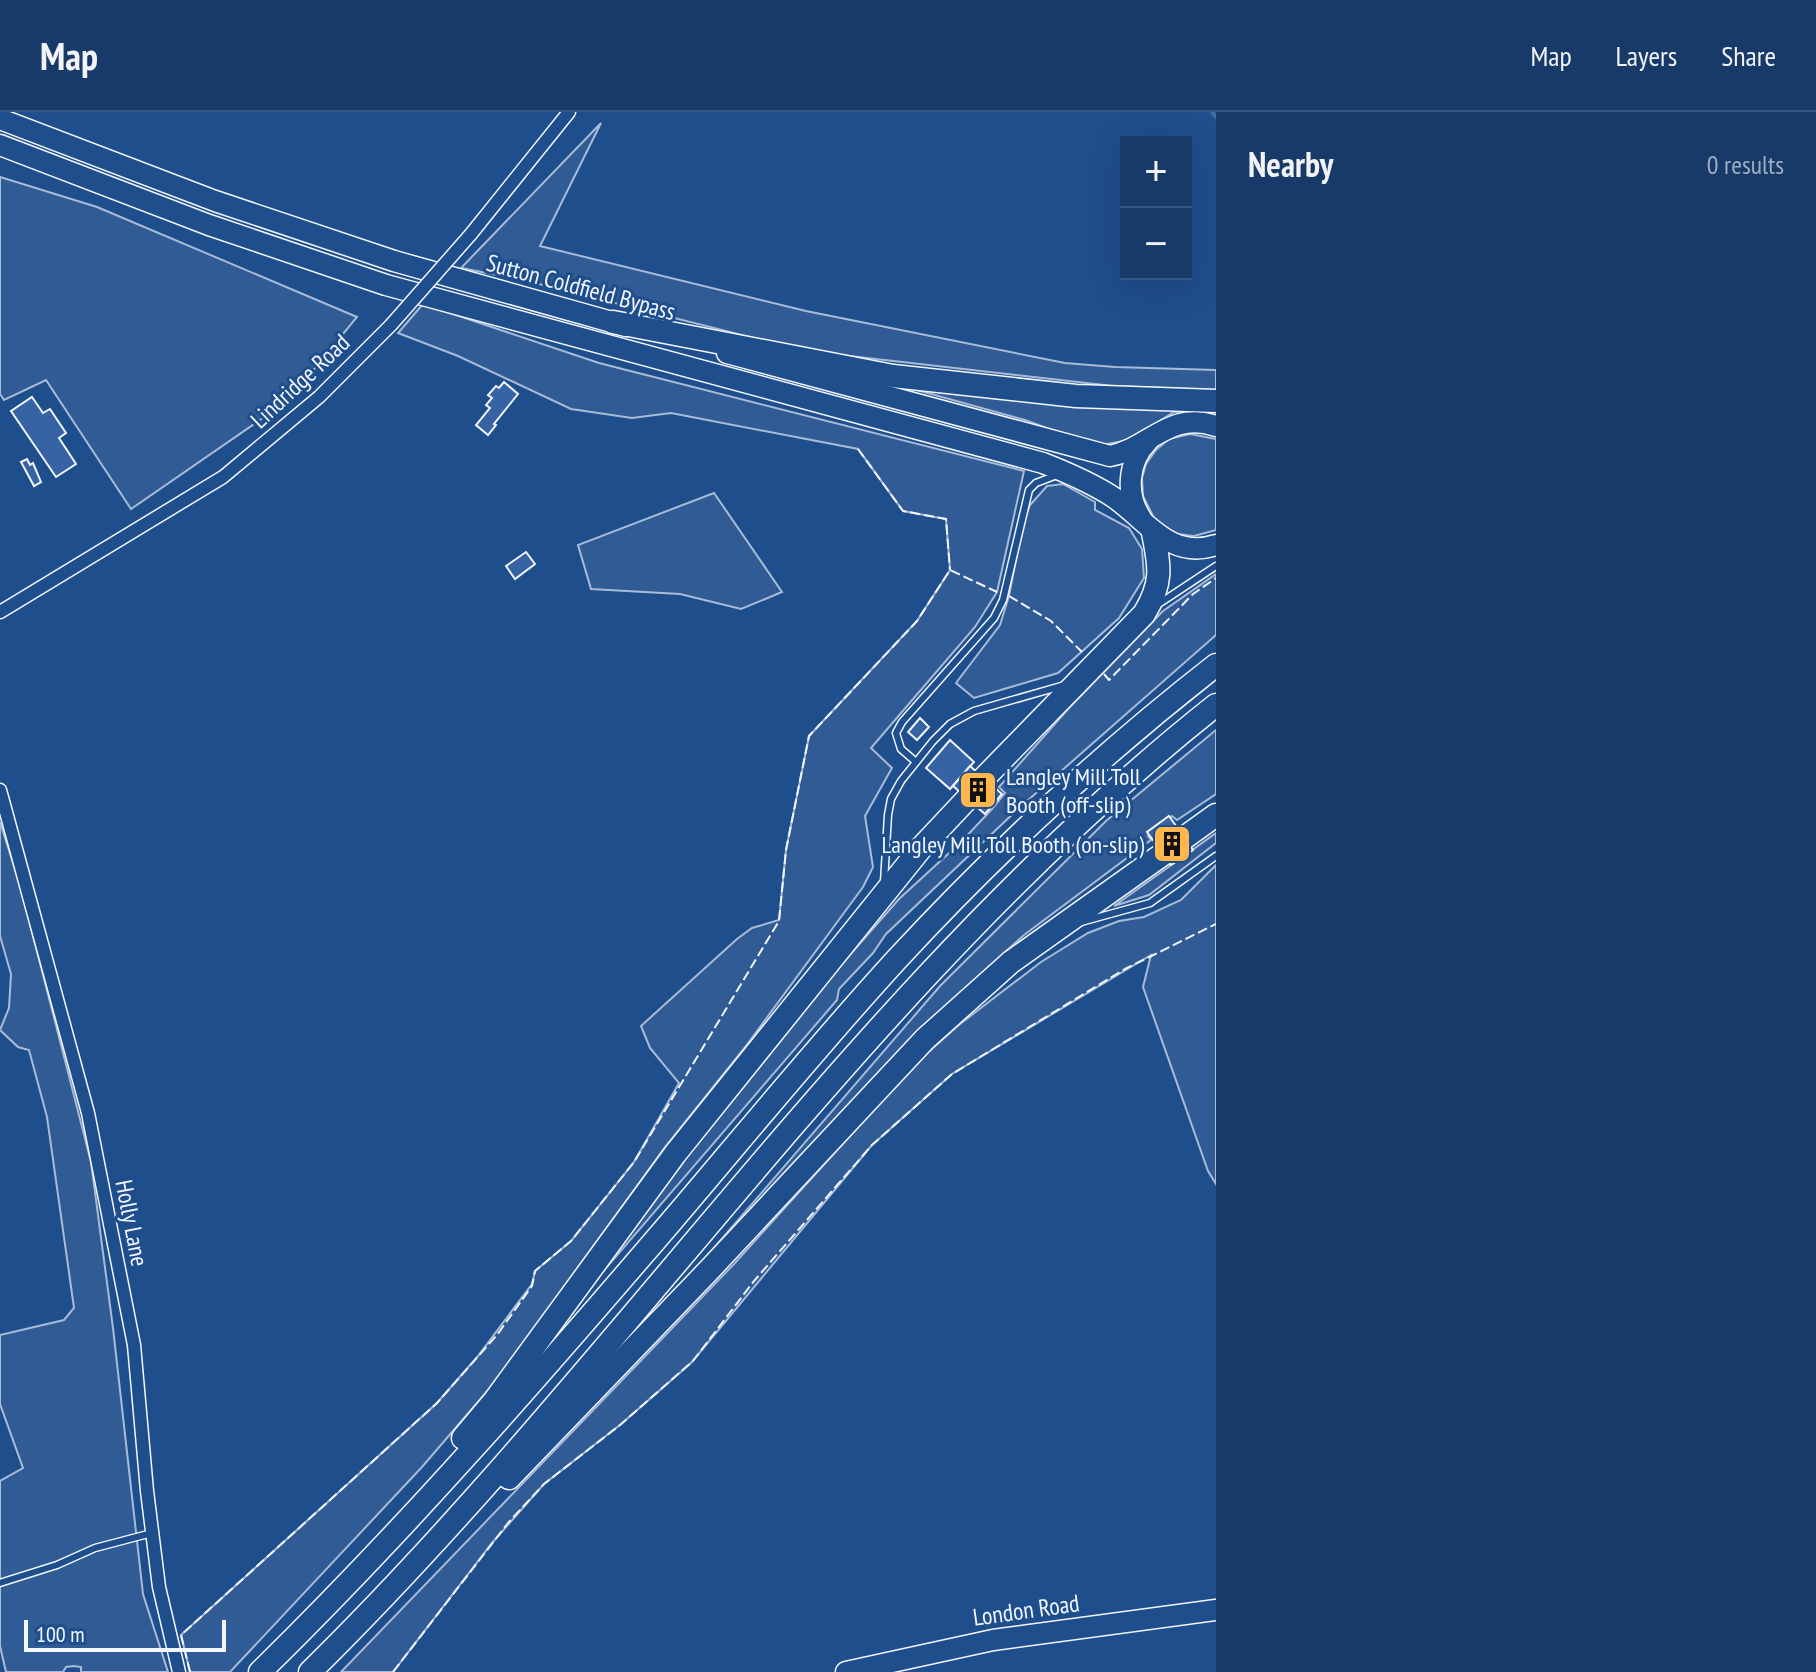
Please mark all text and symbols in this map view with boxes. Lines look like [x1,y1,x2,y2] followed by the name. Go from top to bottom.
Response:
[40,31,98,80] text: Map
[1530,37,1572,74] text: Map
[1616,37,1677,74] text: Layers
[1721,37,1776,74] text: Share
[1120,136,1192,280] map controls
[1120,136,1192,208] button: +
[1248,142,1333,186] text: Nearby
[1707,148,1784,181] text: 0 results
[1120,208,1192,280] button: −
[483,247,679,327] street label: Sutton Coldfield Bypass
[244,327,356,435] street label: Lindridge Road
[1006,761,1141,820] place label: Langley Mill Toll Booth (off-slip)
[957,769,999,811] building icon: Langley Mill Toll Booth (off-slip)
[1151,823,1193,865] building icon: Langley Mill Toll Booth (on-slip)
[882,829,1144,860] place label: Langley Mill Toll Booth (on-slip)
[108,1177,156,1269] street label: Holly Lane
[971,1587,1081,1633] street label: London Road
[24,1616,226,1652] scale bar
[36,1620,85,1648] text: 100 m

